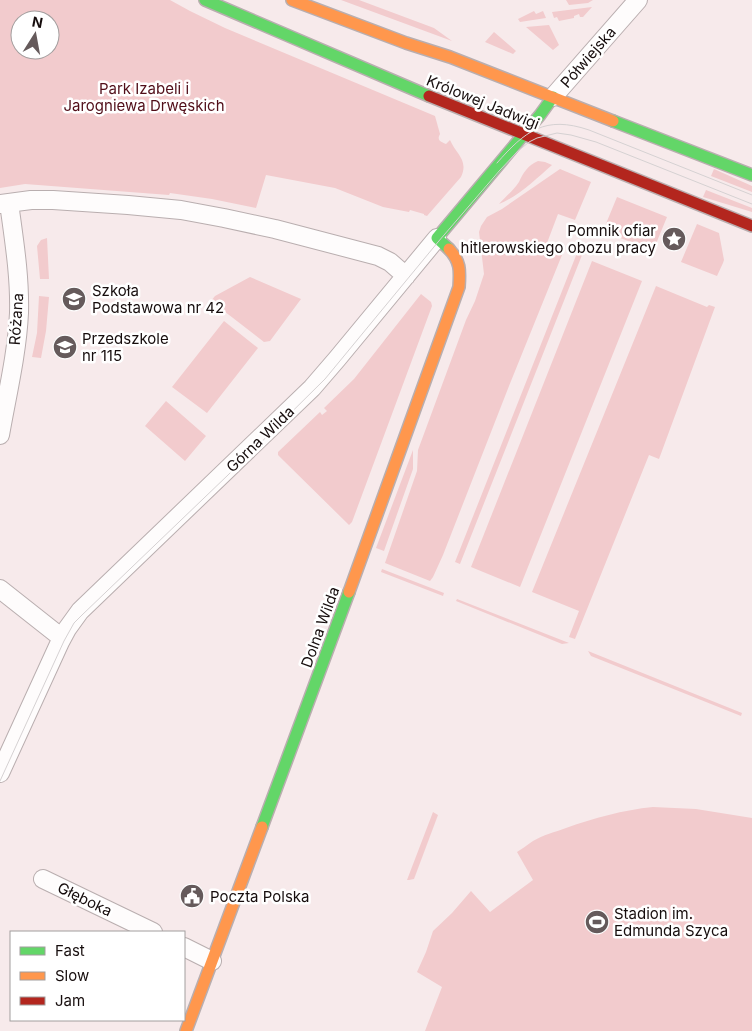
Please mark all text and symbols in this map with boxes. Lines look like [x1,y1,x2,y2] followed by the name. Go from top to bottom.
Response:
[10,10,60,60] north arrow
[31,12,44,31] text: N
[556,22,620,92] street label: Półwiejska
[424,71,542,133] street label: Królowej Jadwigi
[63,79,225,115] park label: Park Izabeli i Jarogniewa Drwęskich
[461,221,657,257] place label: Pomnik ofiar hitlerowskiego obozu pracy
[661,226,687,252] place icon: Pomnik ofiar hitlerowskiego obozu pracy
[92,281,224,317] place label: Szkoła Podstawowa nr 42
[61,286,87,312] school or university icon: Szkoła Podstawowa nr 42
[5,292,27,346] street label: Różana
[82,329,169,365] place label: Przedszkole nr 115
[52,334,78,360] school or university icon: Przedszkole nr 115
[222,402,298,476] street label: Górna Wilda
[297,584,343,670] street label: Dolna Wilda
[55,878,115,920] street label: Głęboka
[179,883,205,909] public building icon: Poczta Polska
[210,887,309,906] place label: Poczta Polska
[614,904,728,940] place label: Stadion im. Edmunda Szyca
[584,909,610,935] sports icon: Stadion im. Edmunda Szyca
[10,931,185,1021] legend
[55,941,85,960] text: Fast
[55,966,89,985] text: Slow
[55,991,85,1010] text: Jam

